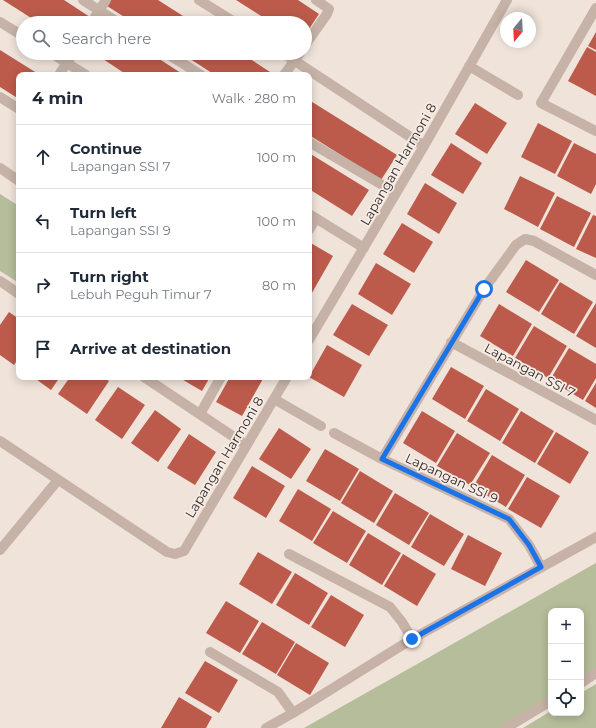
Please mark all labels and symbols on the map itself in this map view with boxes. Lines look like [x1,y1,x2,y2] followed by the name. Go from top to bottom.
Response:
[500,12,536,48] north arrow
[356,100,440,228] street label: Lapangan Harmoni 8
[475,280,493,298] route start
[482,339,578,401] street label: Lapangan SSI 7
[181,393,267,521] street label: Lapangan Harmoni 8
[403,449,501,507] street label: Lapangan SSI 9
[403,630,421,648] route end

